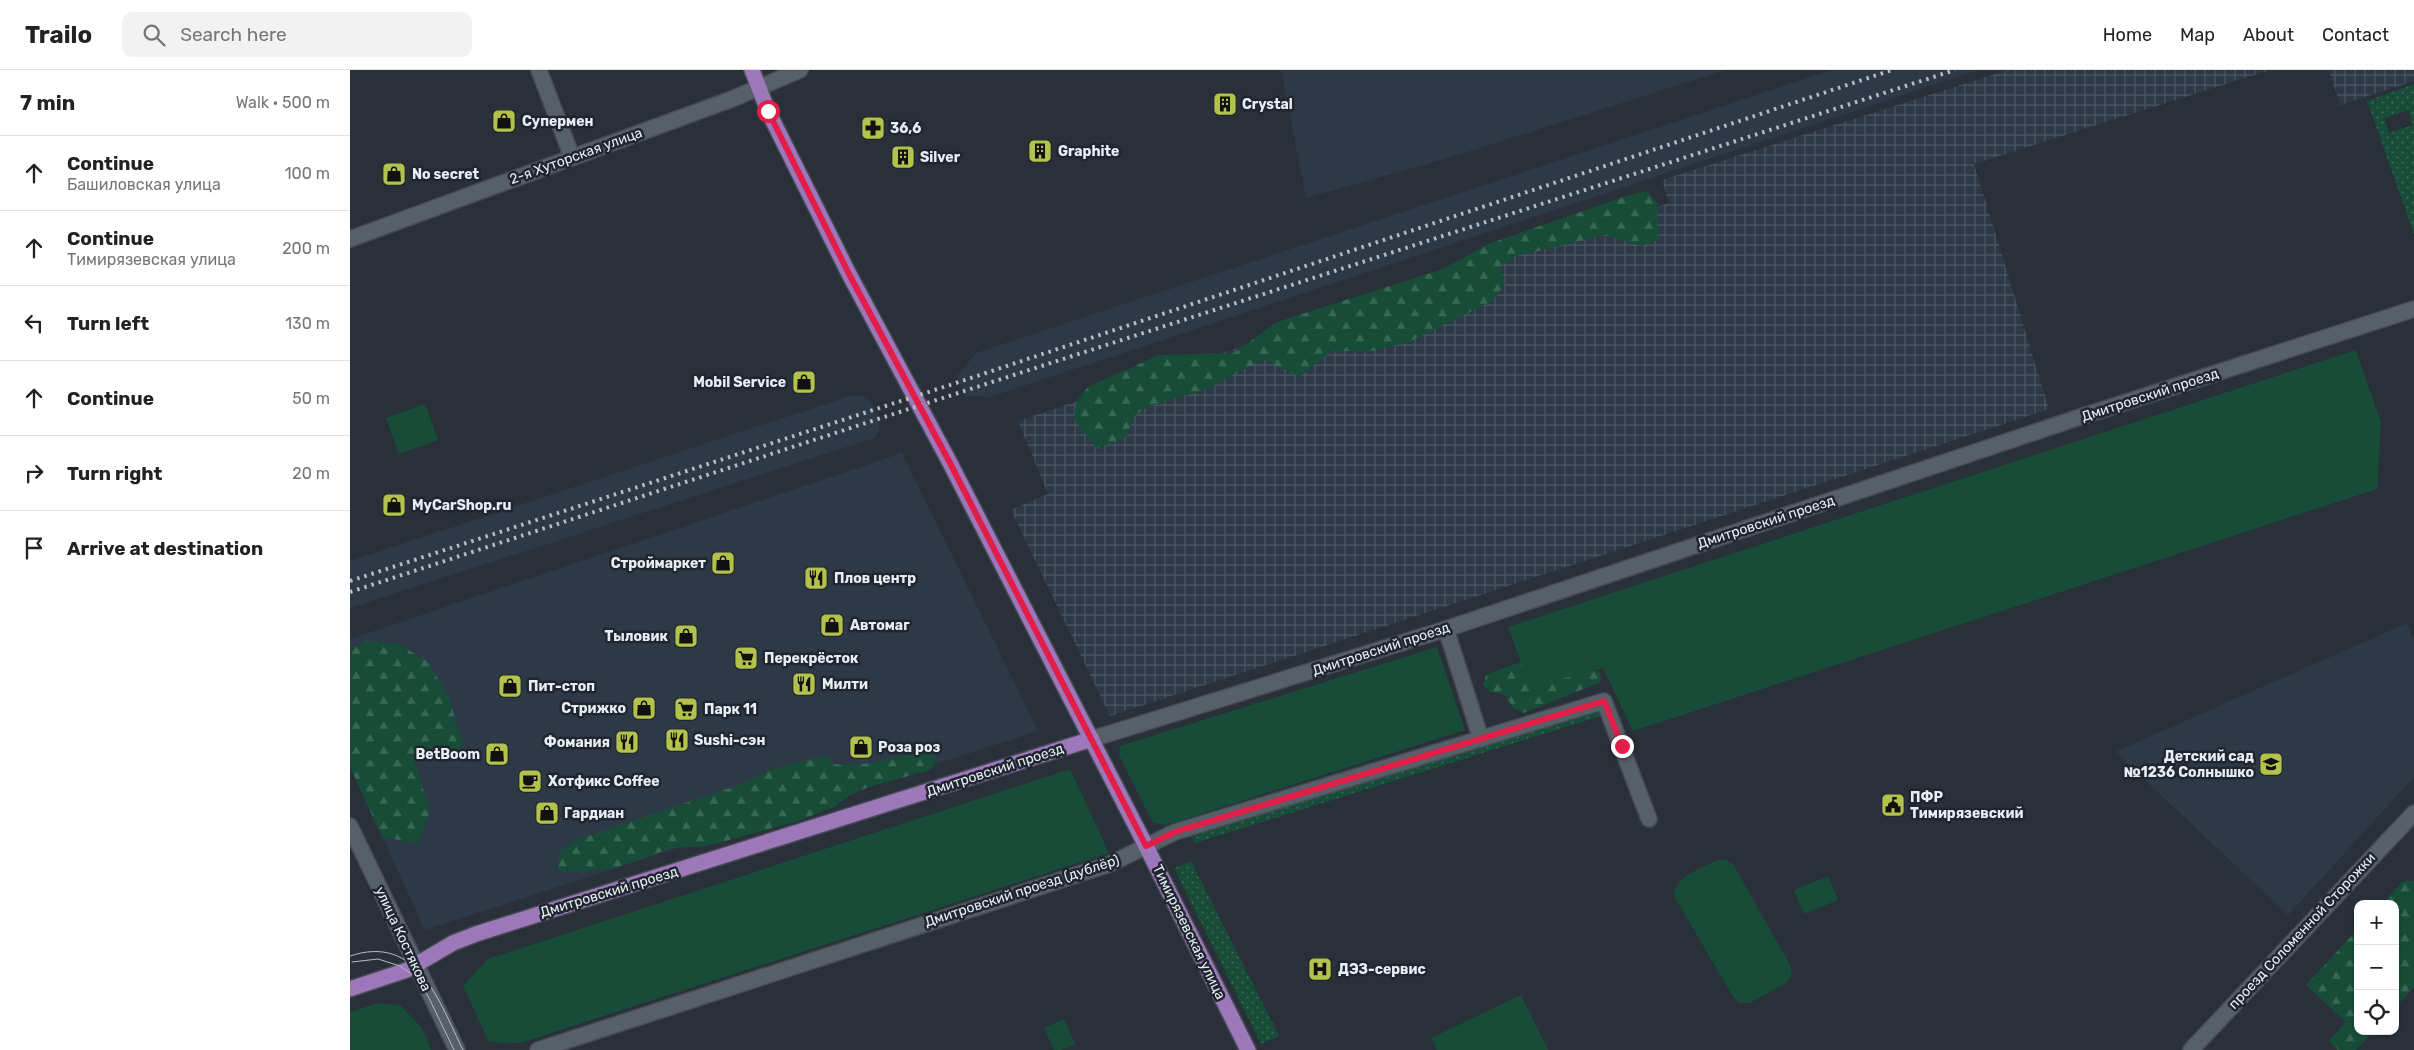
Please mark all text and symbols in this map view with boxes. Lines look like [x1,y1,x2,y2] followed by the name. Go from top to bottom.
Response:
[122,12,472,57] search box
[25,21,92,49] text: Trailo
[140,21,168,49] icon: search
[180,23,287,46] text: Search here
[2103,24,2152,46] text: Home
[2180,24,2215,46] text: Map
[2243,24,2294,46] text: About
[2322,24,2389,46] text: Contact
[20,90,75,115] text: 7 min
[1212,91,1238,117] building icon: Crystal
[236,93,330,112] text: Walk · 500 m
[1242,96,1293,113] place label: Crystal
[757,100,780,123] route start
[491,108,517,134] shop icon: Супермен
[522,113,594,130] place label: Супермен
[860,115,886,141] pharmacy icon: 36,6
[890,120,921,137] place label: 36,6
[507,124,645,188] street label: 2-я Хуторская улица
[1027,138,1053,164] building icon: Graphite
[1058,143,1119,160] place label: Graphite
[890,144,916,170] building icon: Silver
[920,149,961,166] place label: Silver
[67,152,154,175] text: Continue
[20,159,48,187] icon: ahead
[381,161,407,187] shop icon: No secret
[285,164,330,183] text: 100 m
[412,166,480,183] place label: No secret
[67,175,221,194] text: Башиловская улица
[67,227,154,250] text: Continue
[20,234,48,262] icon: ahead
[282,239,330,258] text: 200 m
[67,250,236,269] text: Тимирязевская улица
[20,309,48,337] icon: left
[67,312,149,335] text: Turn left
[285,314,330,333] text: 130 m
[2079,365,2221,425] street label: Дмитровский проезд
[791,369,817,395] shop icon: Mobil Service
[693,374,786,391] place label: Mobil Service
[20,384,48,412] icon: ahead
[67,387,154,410] text: Continue
[292,389,330,408] text: 50 m
[20,459,48,487] icon: right
[67,462,162,485] text: Turn right
[292,464,330,483] text: 20 m
[381,492,407,518] shop icon: MyCarShop.ru
[1695,492,1837,552] street label: Дмитровский проезд
[412,497,511,514] place label: MyCarShop.ru
[20,534,48,562] icon: arrive
[67,537,263,560] text: Arrive at destination
[710,550,736,576] shop icon: Строймаркет
[611,555,706,572] place label: Строймаркет
[803,565,829,591] restaurant icon: Плов центр
[834,570,916,587] place label: Плов центр
[819,612,845,638] shop icon: Автомаг
[850,617,910,634] place label: Автомаг
[1310,619,1452,679] street label: Дмитровский проезд
[673,623,699,649] shop icon: Тыловик
[604,628,669,645] place label: Тыловик
[733,645,759,671] supermarket icon: Перекрёсток
[764,650,859,667] place label: Перекрёсток
[791,671,817,697] restaurant icon: Милти
[497,673,523,699] shop icon: Пит-стоп
[822,676,868,693] place label: Милти
[528,678,595,695] place label: Пит-стоп
[631,695,657,721] shop icon: Стрижко
[673,696,699,722] supermarket icon: Парк 11
[561,700,626,717] place label: Стрижко
[704,701,757,718] place label: Парк 11
[664,727,690,753] restaurant icon: Sushi-сэн
[614,729,640,755] restaurant icon: Фомания
[694,732,765,749] place label: Sushi-сэн
[544,734,610,751] place label: Фомания
[848,734,874,760] shop icon: Роза роз
[1611,735,1634,758] route end
[878,739,940,756] place label: Роза роз
[924,740,1066,800] street label: Дмитровский проезд
[484,741,510,767] shop icon: BetBoom
[416,746,480,763] place label: BetBoom
[2124,748,2254,781] place label: Детский сад №1236 Солнышко
[2258,751,2284,777] school or university icon: Детский сад №1236 Солнышко
[517,768,543,794] cafe icon: Хотфикс Coffee
[548,773,660,790] place label: Хотфикс Coffee
[1910,789,2023,822] place label: ПФР Тимирязевский
[1880,792,1906,818] public building icon: ПФР Тимирязевский
[534,800,560,826] shop icon: Гардиан
[564,805,624,822] place label: Гардиан
[2225,849,2379,1013] street label: проезд Соломенной Сторожки
[922,851,1122,931] street label: Дмитровский проезд (дублёр)
[1149,862,1229,1002] street label: Тимирязевская улица
[538,863,680,921] street label: Дмитровский проезд
[371,884,435,994] street label: улица Костякова
[2354,900,2399,1035] map controls
[2354,900,2399,945] button: +
[2354,945,2399,990] button: −
[1307,956,1333,982] hospital icon: ДЭЗ-сервис
[1338,961,1426,978] place label: ДЭЗ-сервис
[2354,990,2399,1035] button: locate

